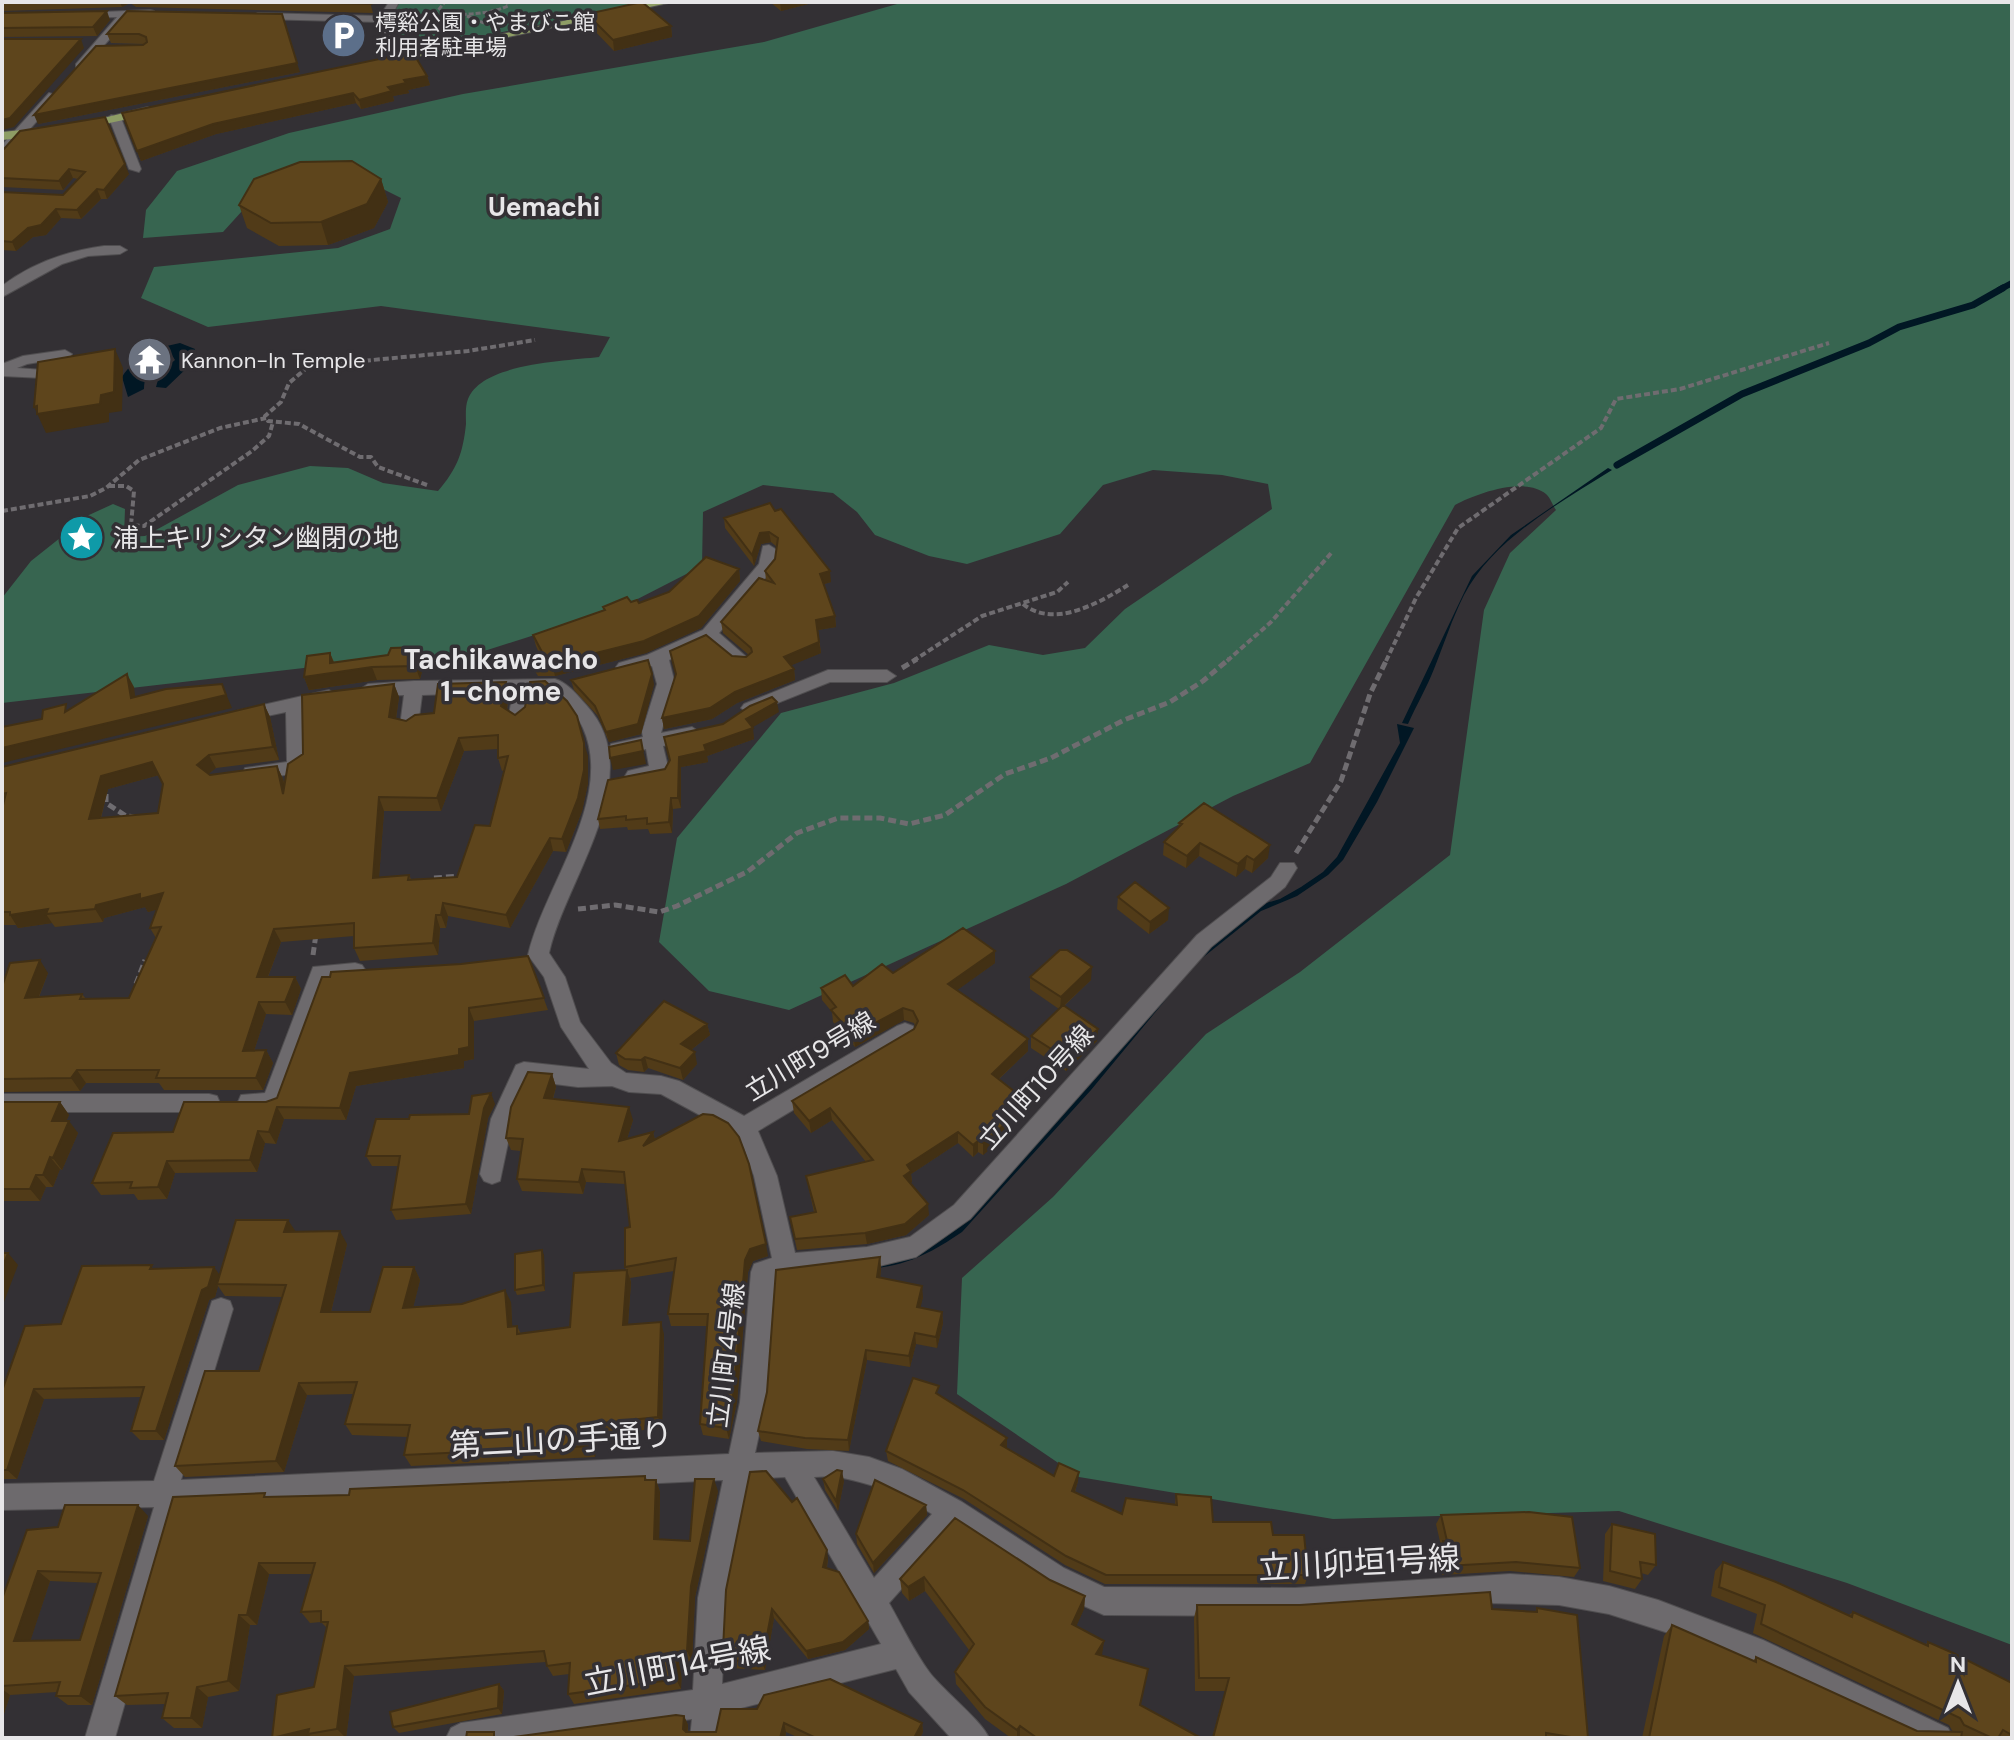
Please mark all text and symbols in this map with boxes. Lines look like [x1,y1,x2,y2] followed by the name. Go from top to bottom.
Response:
[375,8,595,62] place label: 樗谿公園・やまびこ館 利用者駐車場
[320,11,368,59] parking icon: 樗谿公園・やまびこ館 利用者駐車場
[488,190,600,224] district label: Uemachi
[126,336,174,384] temple icon: Kannon-In Temple
[181,346,365,375] place label: Kannon-In Temple
[58,514,106,562] place icon: 浦上キリシタン幽閉の地
[113,521,399,555] place label: 浦上キリシタン幽閉の地
[404,641,598,710] district label: Tachikawacho 1-chome
[739,1004,881,1108] street label: 立川町9号線
[971,1018,1101,1156] street label: 立川町10号線
[700,1281,752,1429] street label: 立川町4号線
[448,1413,674,1467] street label: 第二山の手通り
[1257,1537,1461,1589] street label: 立川卯垣1号線
[580,1627,774,1705] street label: 立川町14号線
[1918,1644,1998,1724] north arrow
[1950,1650,1966,1679] text: N

